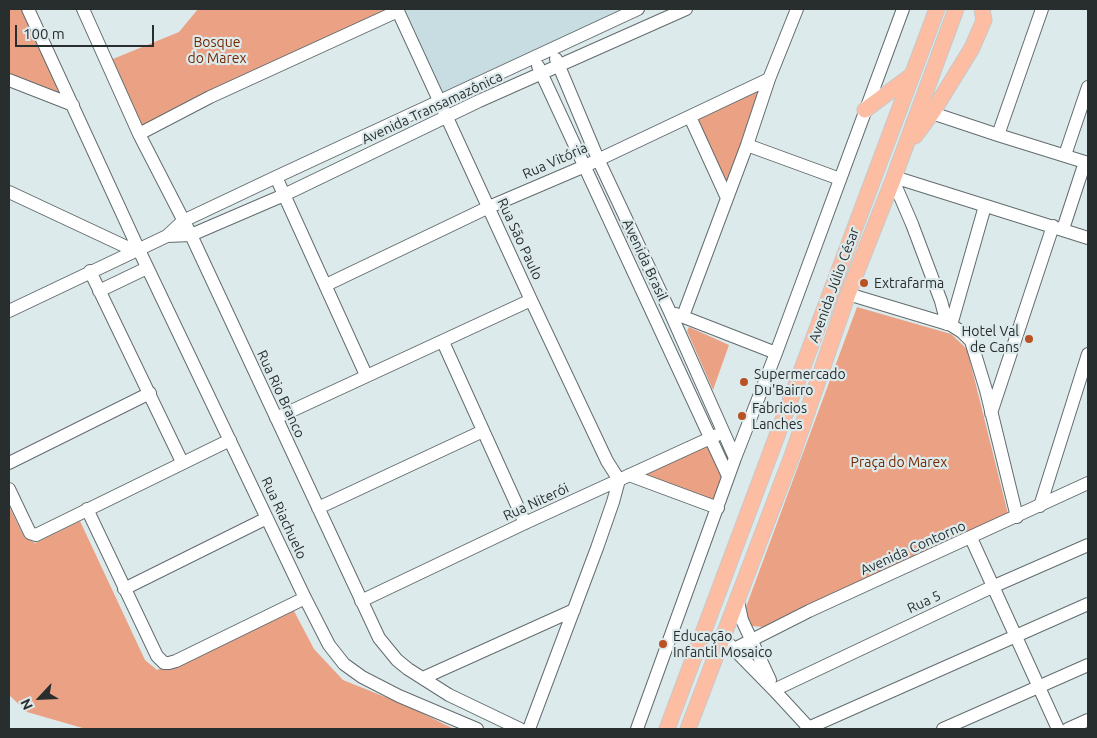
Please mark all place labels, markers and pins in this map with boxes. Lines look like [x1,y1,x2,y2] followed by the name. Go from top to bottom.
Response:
[874,275,944,291] place label: Extrafarma
[858,277,870,289] marker: Extrafarma
[961,323,1019,356] place label: Hotel Val de Cans
[1023,333,1035,345] marker: Hotel Val de Cans
[754,366,846,398] place label: Supermercado Du'Bairro
[738,376,750,388] marker: Supermercado Du'Bairro
[752,400,807,432] place label: Fabricios Lanches
[736,410,748,422] marker: Fabricios Lanches
[673,628,773,660] place label: Educação Infantil Mosaico
[657,638,669,650] marker: Educação Infantil Mosaico

